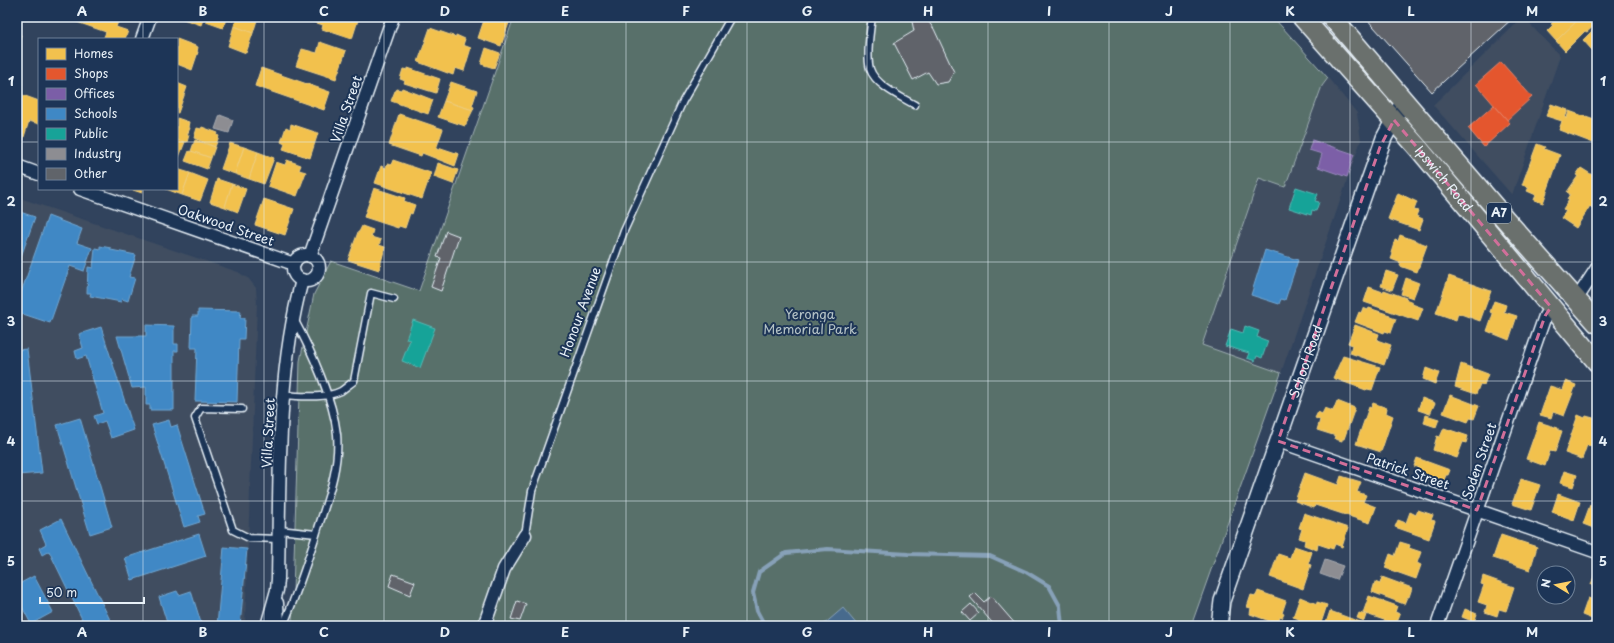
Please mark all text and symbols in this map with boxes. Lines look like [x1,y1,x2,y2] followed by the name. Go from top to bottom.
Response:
[77,1,87,20] text: A
[199,1,208,20] text: B
[319,1,329,20] text: C
[440,1,450,20] text: D
[561,1,569,20] text: E
[682,1,690,20] text: F
[802,1,812,20] text: G
[923,1,933,20] text: H
[1047,1,1051,20] text: I
[1165,1,1173,20] text: J
[1285,1,1295,20] text: K
[1407,1,1415,20] text: L
[1526,1,1538,20] text: M
[38,38,178,190] legend
[74,44,113,62] text: Homes
[74,64,109,82] text: Shops
[8,71,14,90] text: 1
[1600,71,1606,90] text: 1
[325,72,366,145] street label: Villa Street
[74,84,115,102] text: Offices
[74,104,118,122] text: Schools
[74,124,108,142] text: Public
[1411,141,1478,215] street label: Ipswich Road
[74,144,122,162] text: Industry
[74,164,107,182] text: Other
[6,191,16,210] text: 2
[1598,191,1608,210] text: 2
[175,199,277,250] street label: Oakwood Street
[1487,203,1511,223] road number: A7
[554,264,605,360] street label: Honour Avenue
[763,304,857,338] park label: Yeronga Memorial Park
[7,311,16,330] text: 3
[1599,311,1608,330] text: 3
[1284,322,1327,400] street label: School Road
[256,397,279,469] street label: Villa Street
[1457,420,1501,502] street label: Soden Street
[7,431,16,450] text: 4
[1599,431,1608,450] text: 4
[1364,447,1452,494] street label: Patrick Street
[7,551,15,570] text: 5
[1599,551,1607,570] text: 5
[1536,565,1576,605] north arrow
[1537,577,1555,589] text: N
[40,579,144,605] scale bar
[46,583,77,601] text: 50 m
[77,622,87,641] text: A
[199,622,208,641] text: B
[319,622,329,641] text: C
[440,622,450,641] text: D
[561,622,569,641] text: E
[682,622,690,641] text: F
[802,622,812,641] text: G
[923,622,933,641] text: H
[1047,622,1051,641] text: I
[1165,622,1173,641] text: J
[1285,622,1295,641] text: K
[1407,622,1415,641] text: L
[1526,622,1538,641] text: M

